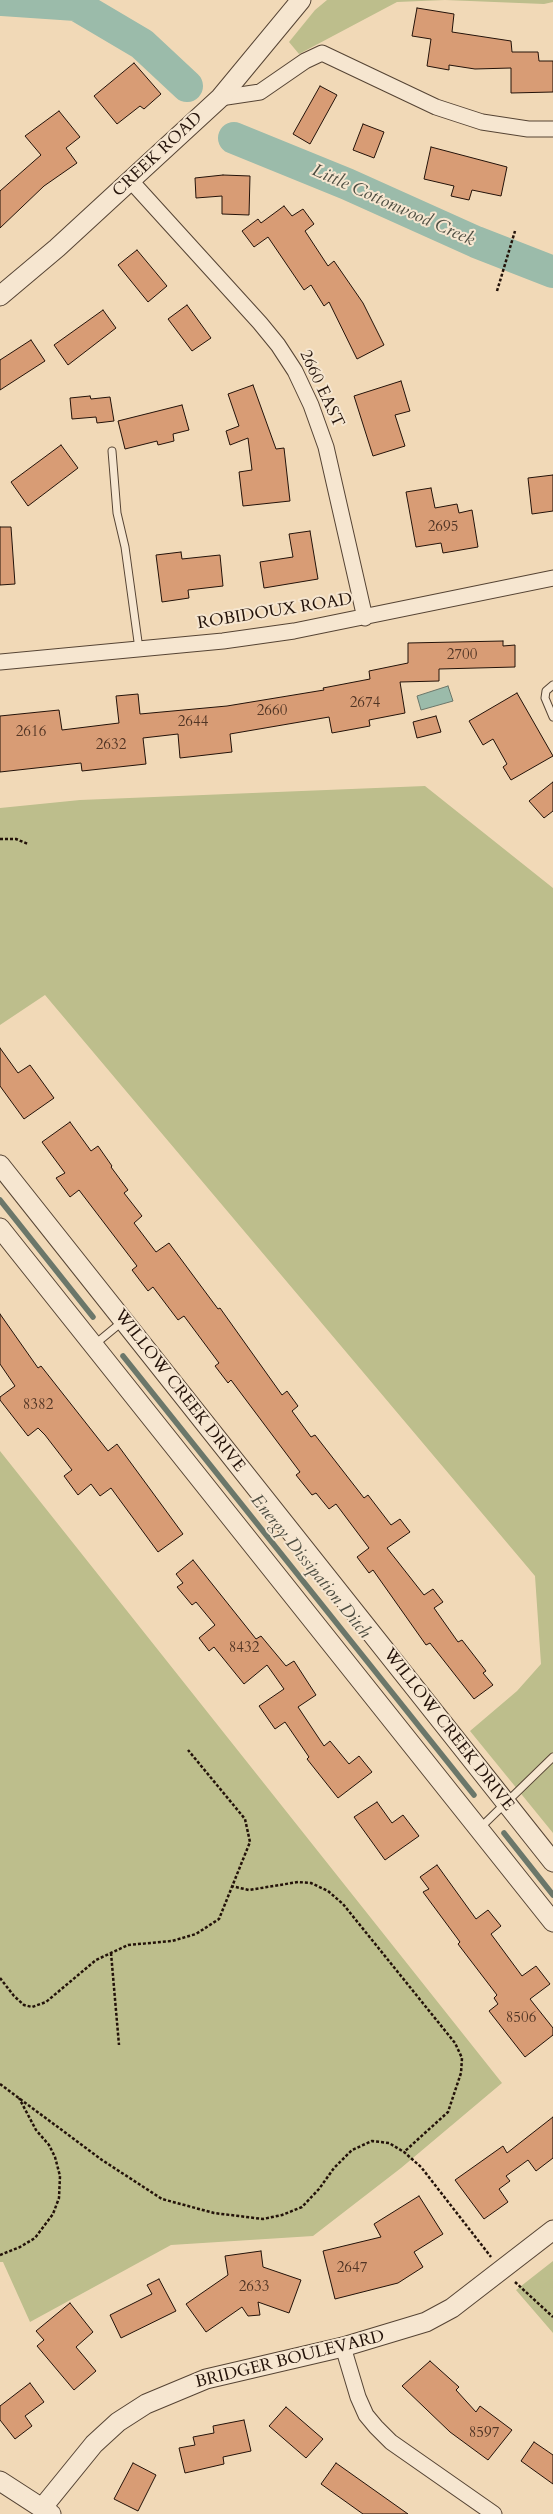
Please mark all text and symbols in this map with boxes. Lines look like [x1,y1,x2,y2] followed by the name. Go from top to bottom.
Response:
[109,108,207,202] street label: CREEK ROAD
[308,160,478,252] water label: Little Cottonwood Creek
[294,347,348,431] street label: 2660 EAST
[428,519,458,537] house number: 2695
[196,590,354,634] street label: ROBIDOUX ROAD
[447,647,477,665] house number: 2700
[350,695,380,713] house number: 2674
[257,703,287,721] house number: 2660
[178,714,208,732] house number: 2644
[16,724,46,742] house number: 2616
[96,737,126,755] house number: 2632
[109,1306,249,1476] street label: WILLOW CREEK DRIVE
[23,1397,53,1415] house number: 8382
[245,1491,375,1643] water label: Energy Dissipation Ditch
[229,1640,259,1658] house number: 8432
[378,1645,518,1815] street label: WILLOW CREEK DRIVE
[506,2010,536,2028] house number: 8506
[337,2260,367,2278] house number: 2647
[239,2279,269,2297] house number: 2633
[193,2327,387,2393] street label: BRIDGER BOULEVARD
[469,2425,499,2443] house number: 8597

